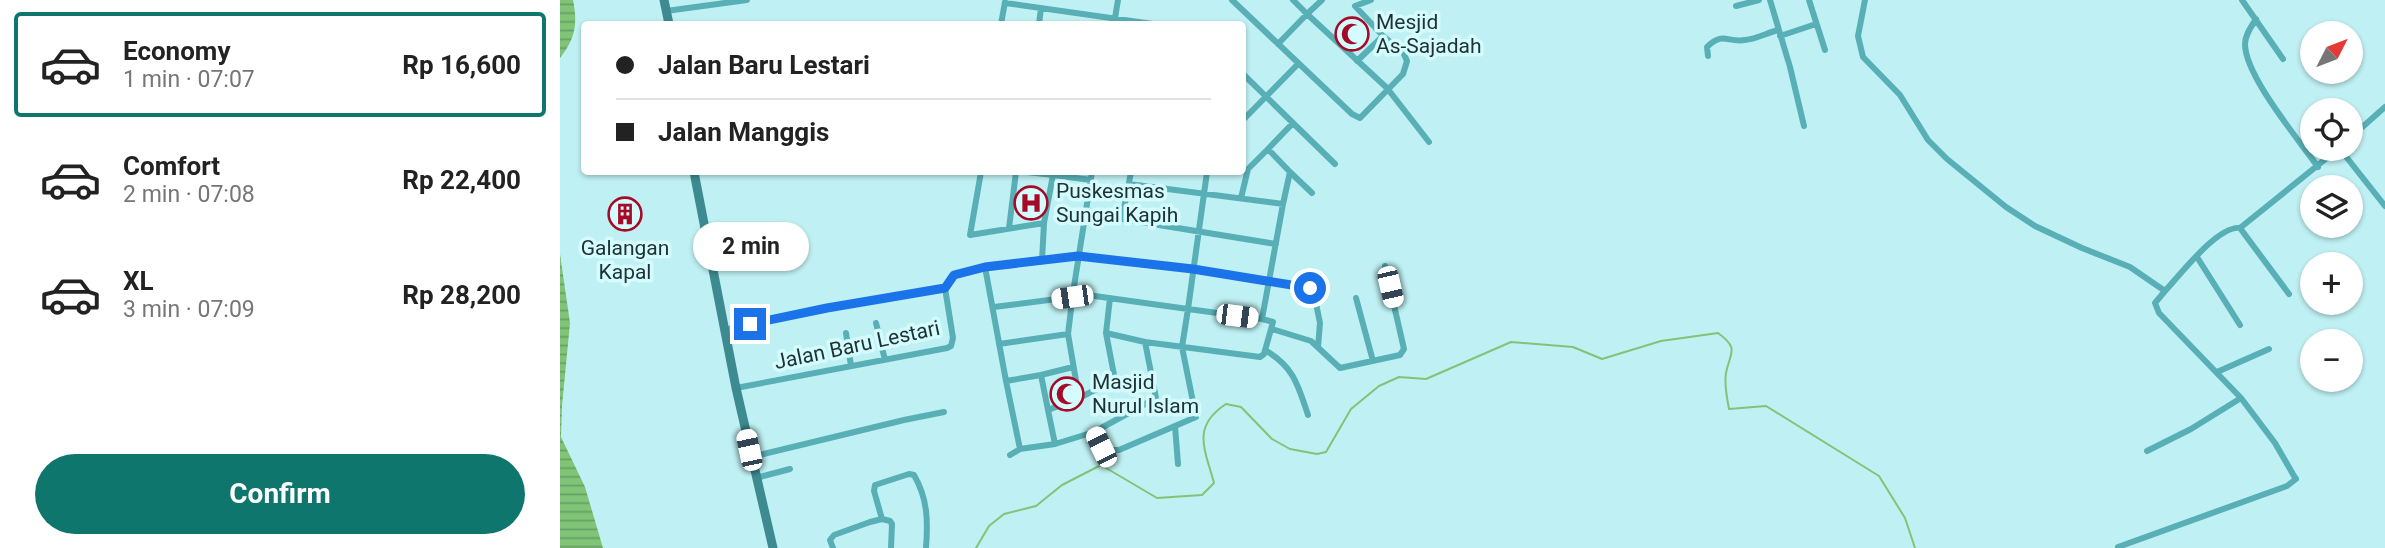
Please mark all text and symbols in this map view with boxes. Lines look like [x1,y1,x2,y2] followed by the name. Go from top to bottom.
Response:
[1376,10,1482,58] place label: Mesjid As-Sajadah
[1333,15,1371,53] mosque icon: Mesjid As-Sajadah
[2300,21,2362,84] north arrow
[2300,21,2363,392] map controls
[39,33,102,96] icon: car
[123,36,230,66] text: Economy
[402,50,521,80] text: Rp 16,600
[658,50,870,80] text: Jalan Baru Lestari
[123,66,255,93] text: 1 min · 07:07
[2300,98,2363,161] button: locate
[658,117,829,147] text: Jalan Manggis
[39,148,102,211] icon: car
[123,151,220,181] text: Comfort
[402,165,521,195] text: Rp 22,400
[2300,175,2363,238] button: layers
[1056,179,1178,227] place label: Puskesmas Sungai Kapih
[123,181,255,208] text: 2 min · 07:08
[1012,184,1050,222] hospital icon: Puskesmas Sungai Kapih
[606,195,644,233] building icon: Galangan Kapal
[692,222,808,272] callout: 2 min
[722,233,780,260] text: 2 min
[581,236,669,284] place label: Galangan Kapal
[2300,252,2363,315] button: +
[39,263,102,326] icon: car
[1376,264,1405,310] car
[123,266,154,296] text: XL
[1294,272,1326,304] route start
[402,280,521,310] text: Rp 28,200
[1050,284,1095,310] car
[123,296,255,323] text: 3 min · 07:09
[1215,303,1260,329] car
[734,308,766,340] route end
[772,316,942,374] street label: Jalan Baru Lestari
[2300,329,2363,392] button: −
[1092,370,1199,418] place label: Masjid Nurul Islam
[1048,375,1086,413] mosque icon: Masjid Nurul Islam
[1083,424,1120,470] car
[735,427,764,473] car
[35,454,525,534] button: Confirm

